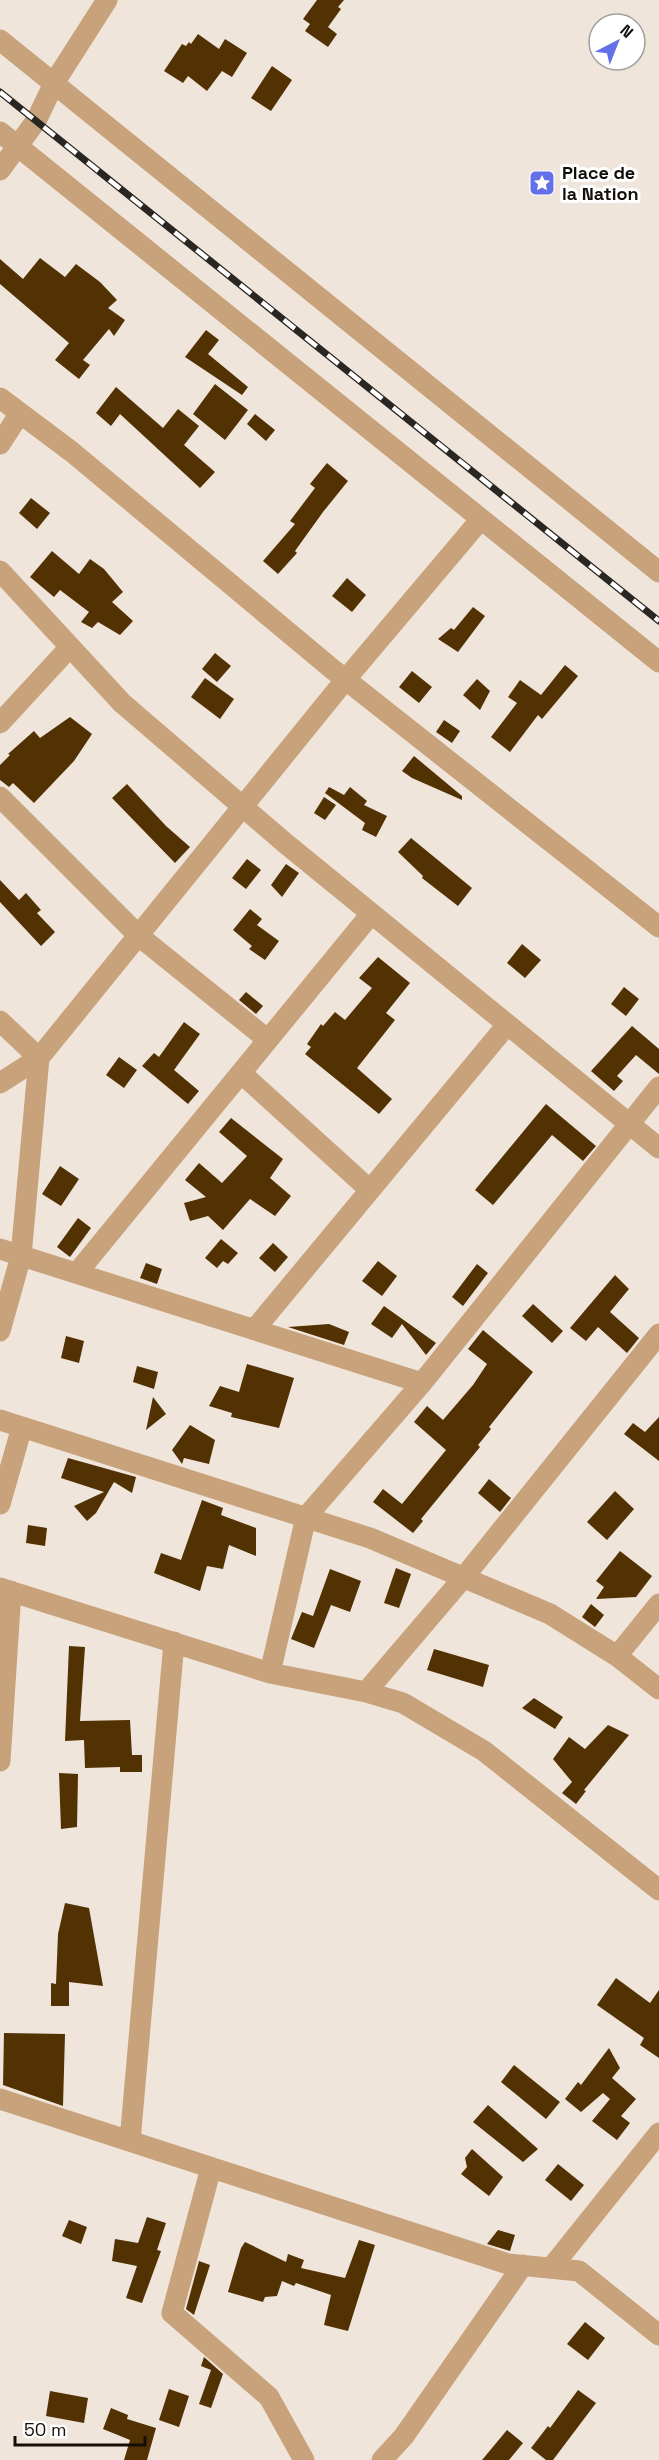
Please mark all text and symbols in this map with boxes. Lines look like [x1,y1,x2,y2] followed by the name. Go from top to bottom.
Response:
[587,12,647,72] north arrow
[616,20,638,43] text: N
[562,161,639,205] place label: Place de la Nation
[527,168,557,198] place icon: Place de la Nation
[15,2409,146,2447] scale bar
[24,2418,66,2441] text: 50 m

